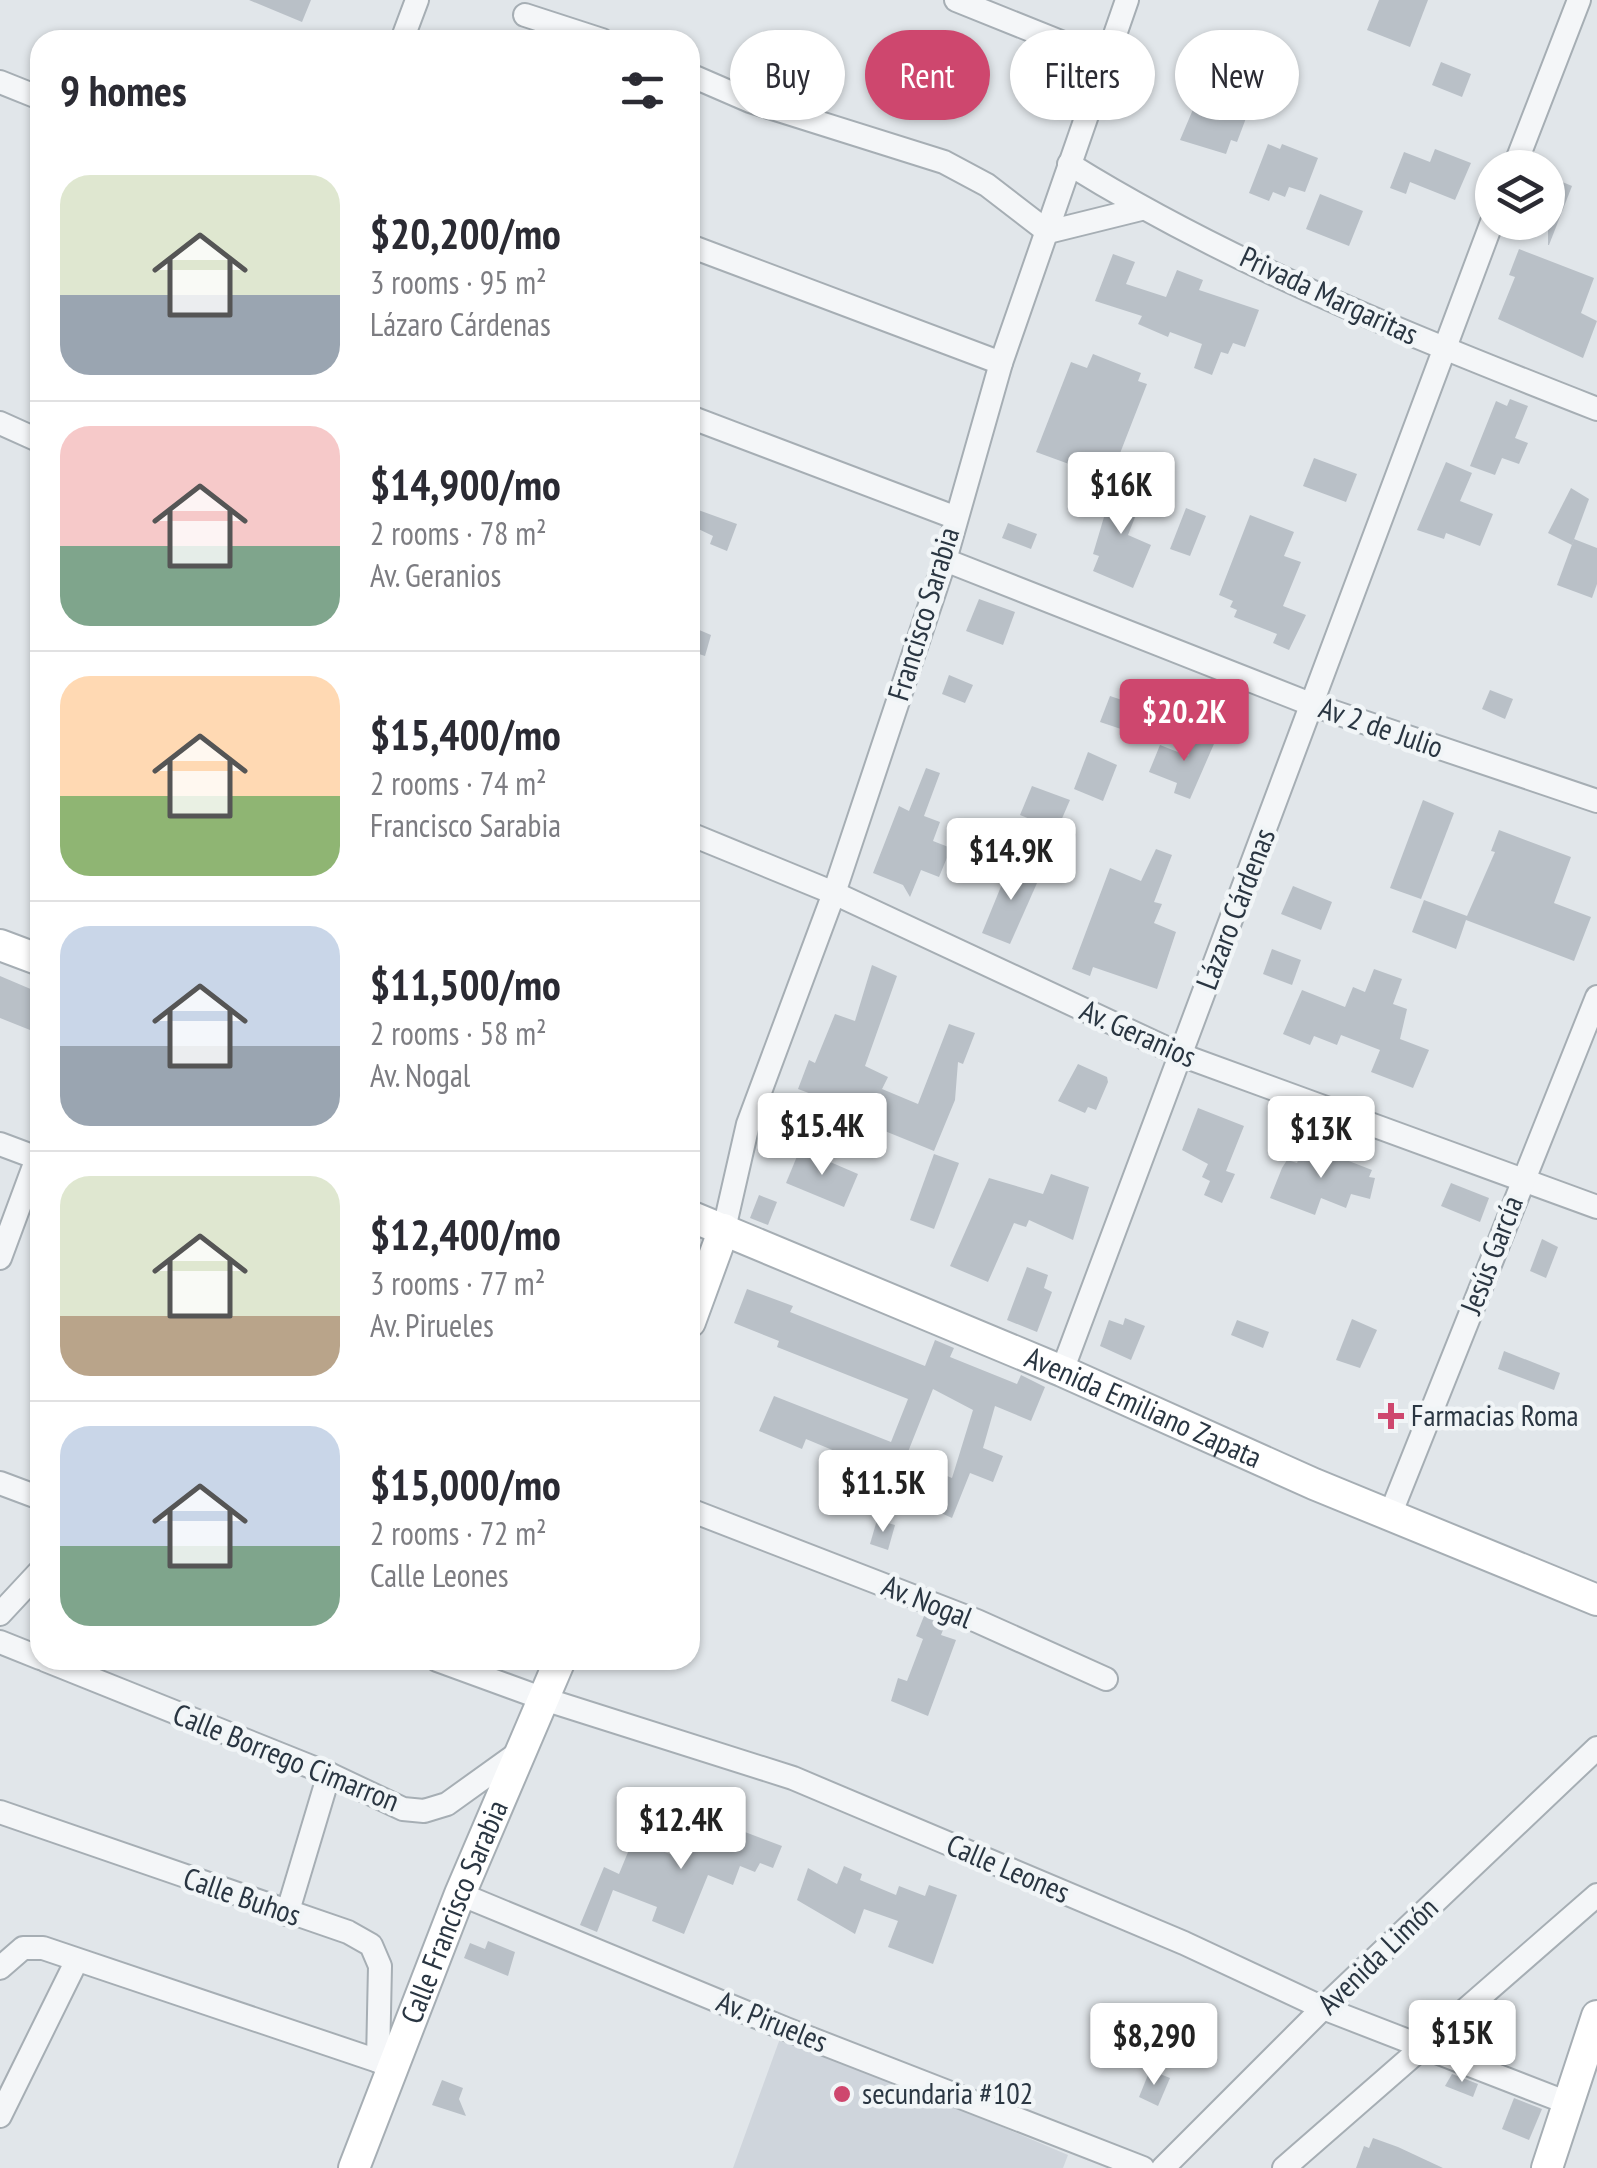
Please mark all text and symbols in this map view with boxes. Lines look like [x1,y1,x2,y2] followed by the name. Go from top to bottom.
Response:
[730,30,845,120] chip: Buy
[865,30,990,120] chip: Rent
[1010,30,1155,120] chip: Filters
[1175,30,1299,120] chip: New
[60,63,187,118] text: 9 homes
[615,63,670,118] icon: filters
[1475,150,1565,240] map controls
[1475,150,1565,240] button: layers
[370,206,561,261] text: $20,200/mo
[140,215,260,335] icon: home
[1234,236,1425,353] street label: Privada Margaritas
[370,261,547,303] text: 3 rooms · 95 m²
[370,303,551,345] text: Lázaro Cárdenas
[1062,452,1180,537] pin: $16K
[370,457,561,512] text: $14,900/mo
[1090,463,1152,505] text: $16K
[140,466,260,586] icon: home
[370,512,547,554] text: 2 rooms · 78 m²
[878,522,967,705] street label: Francisco Sarabia
[370,554,501,596] text: Av. Geranios
[1103,679,1265,764] pin: $20.2K
[1314,687,1449,766] street label: Av 2 de Julio
[1142,690,1226,732] text: $20.2K
[370,707,561,762] text: $15,400/mo
[140,716,260,836] icon: home
[370,762,547,804] text: 2 rooms · 74 m²
[370,804,561,846] text: Francisco Sarabia
[930,818,1092,903] pin: $14.9K
[1186,822,1283,995] street label: Lázaro Cárdenas
[969,829,1053,871] text: $14.9K
[370,957,561,1012] text: $11,500/mo
[140,966,260,1086] icon: home
[1074,990,1203,1075] street label: Av. Geranios
[370,1012,547,1054] text: 2 rooms · 58 m²
[370,1054,470,1096] text: Av. Nogal
[741,1093,903,1178] pin: $15.4K
[1262,1096,1380,1181] pin: $13K
[780,1104,864,1146] text: $15.4K
[1290,1107,1352,1149] text: $13K
[1450,1190,1531,1320] street label: Jesús García
[370,1207,561,1262] text: $12,400/mo
[140,1216,260,1336] icon: home
[370,1262,545,1304] text: 3 rooms · 77 m²
[370,1304,494,1346] text: Av. Pirueles
[1020,1337,1268,1476] street label: Avenida Emiliano Zapata
[1411,1395,1579,1434] place label: Farmacias Roma
[1380,1405,1402,1427] marker: Farmacias Roma
[802,1450,964,1535] pin: $11.5K
[370,1457,561,1512] text: $15,000/mo
[841,1461,925,1503] text: $11.5K
[140,1466,260,1586] icon: home
[370,1512,547,1554] text: 2 rooms · 72 m²
[370,1554,509,1596] text: Calle Leones
[877,1565,978,1636] street label: Av. Nogal
[168,1694,405,1820] street label: Calle Borrego Cimarron
[600,1787,762,1872] pin: $12.4K
[391,1794,516,2029] street label: Calle Francisco Sarabia
[639,1798,723,1840] text: $12.4K
[941,1824,1076,1911] street label: Calle Leones
[179,1857,306,1934] street label: Calle Buhos
[1308,1888,1446,2022] street label: Avenida Limón
[711,1981,834,2060] street label: Av. Pirueles
[1403,2000,1521,2085] pin: $15K
[1073,2003,1235,2088] pin: $8,290
[1431,2011,1493,2053] text: $15K
[1112,2014,1196,2056] text: $8,290
[862,2073,1033,2112] place label: secundaria #102
[831,2083,853,2105] marker: secundaria #102

